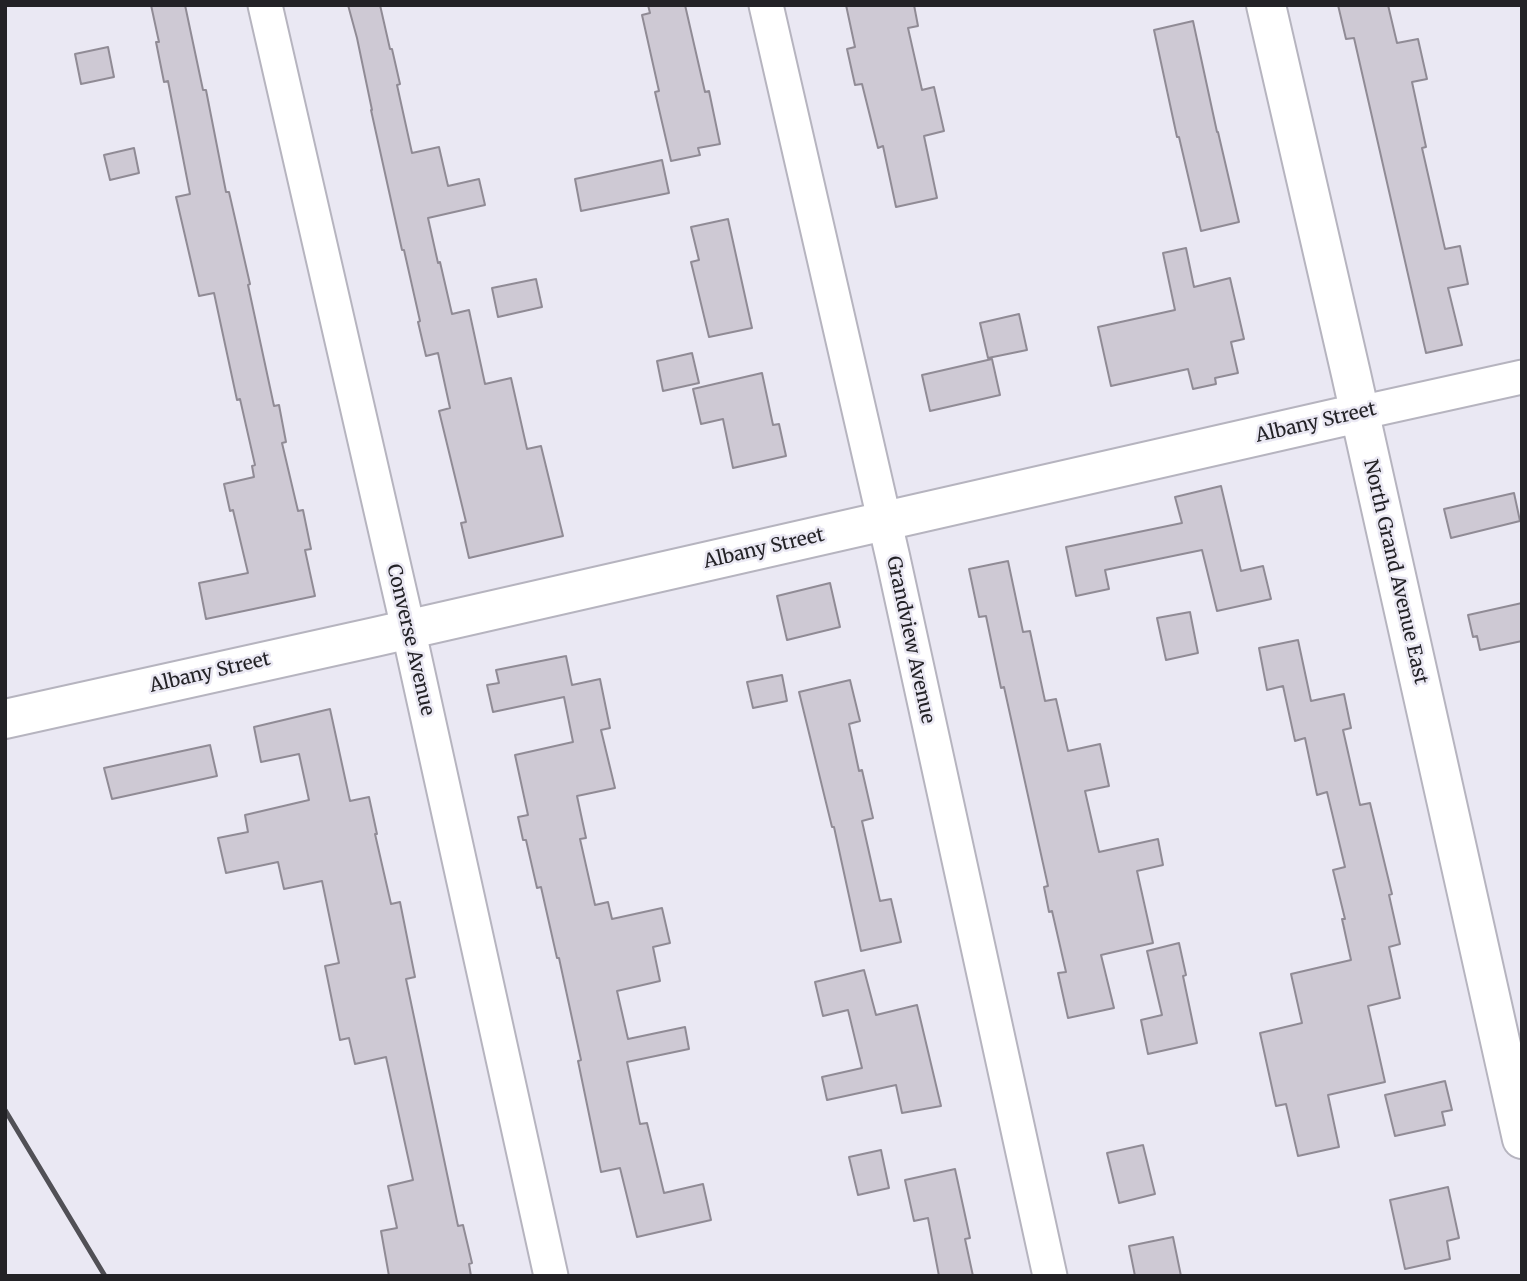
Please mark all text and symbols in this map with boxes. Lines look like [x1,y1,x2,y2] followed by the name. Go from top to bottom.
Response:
[1253,398,1379,448] street label: Albany Street
[1358,457,1432,687] street label: North Grand Avenue East
[701,524,827,574] street label: Albany Street
[881,554,939,726] street label: Grandview Avenue
[381,562,439,718] street label: Converse Avenue
[147,648,273,698] street label: Albany Street

